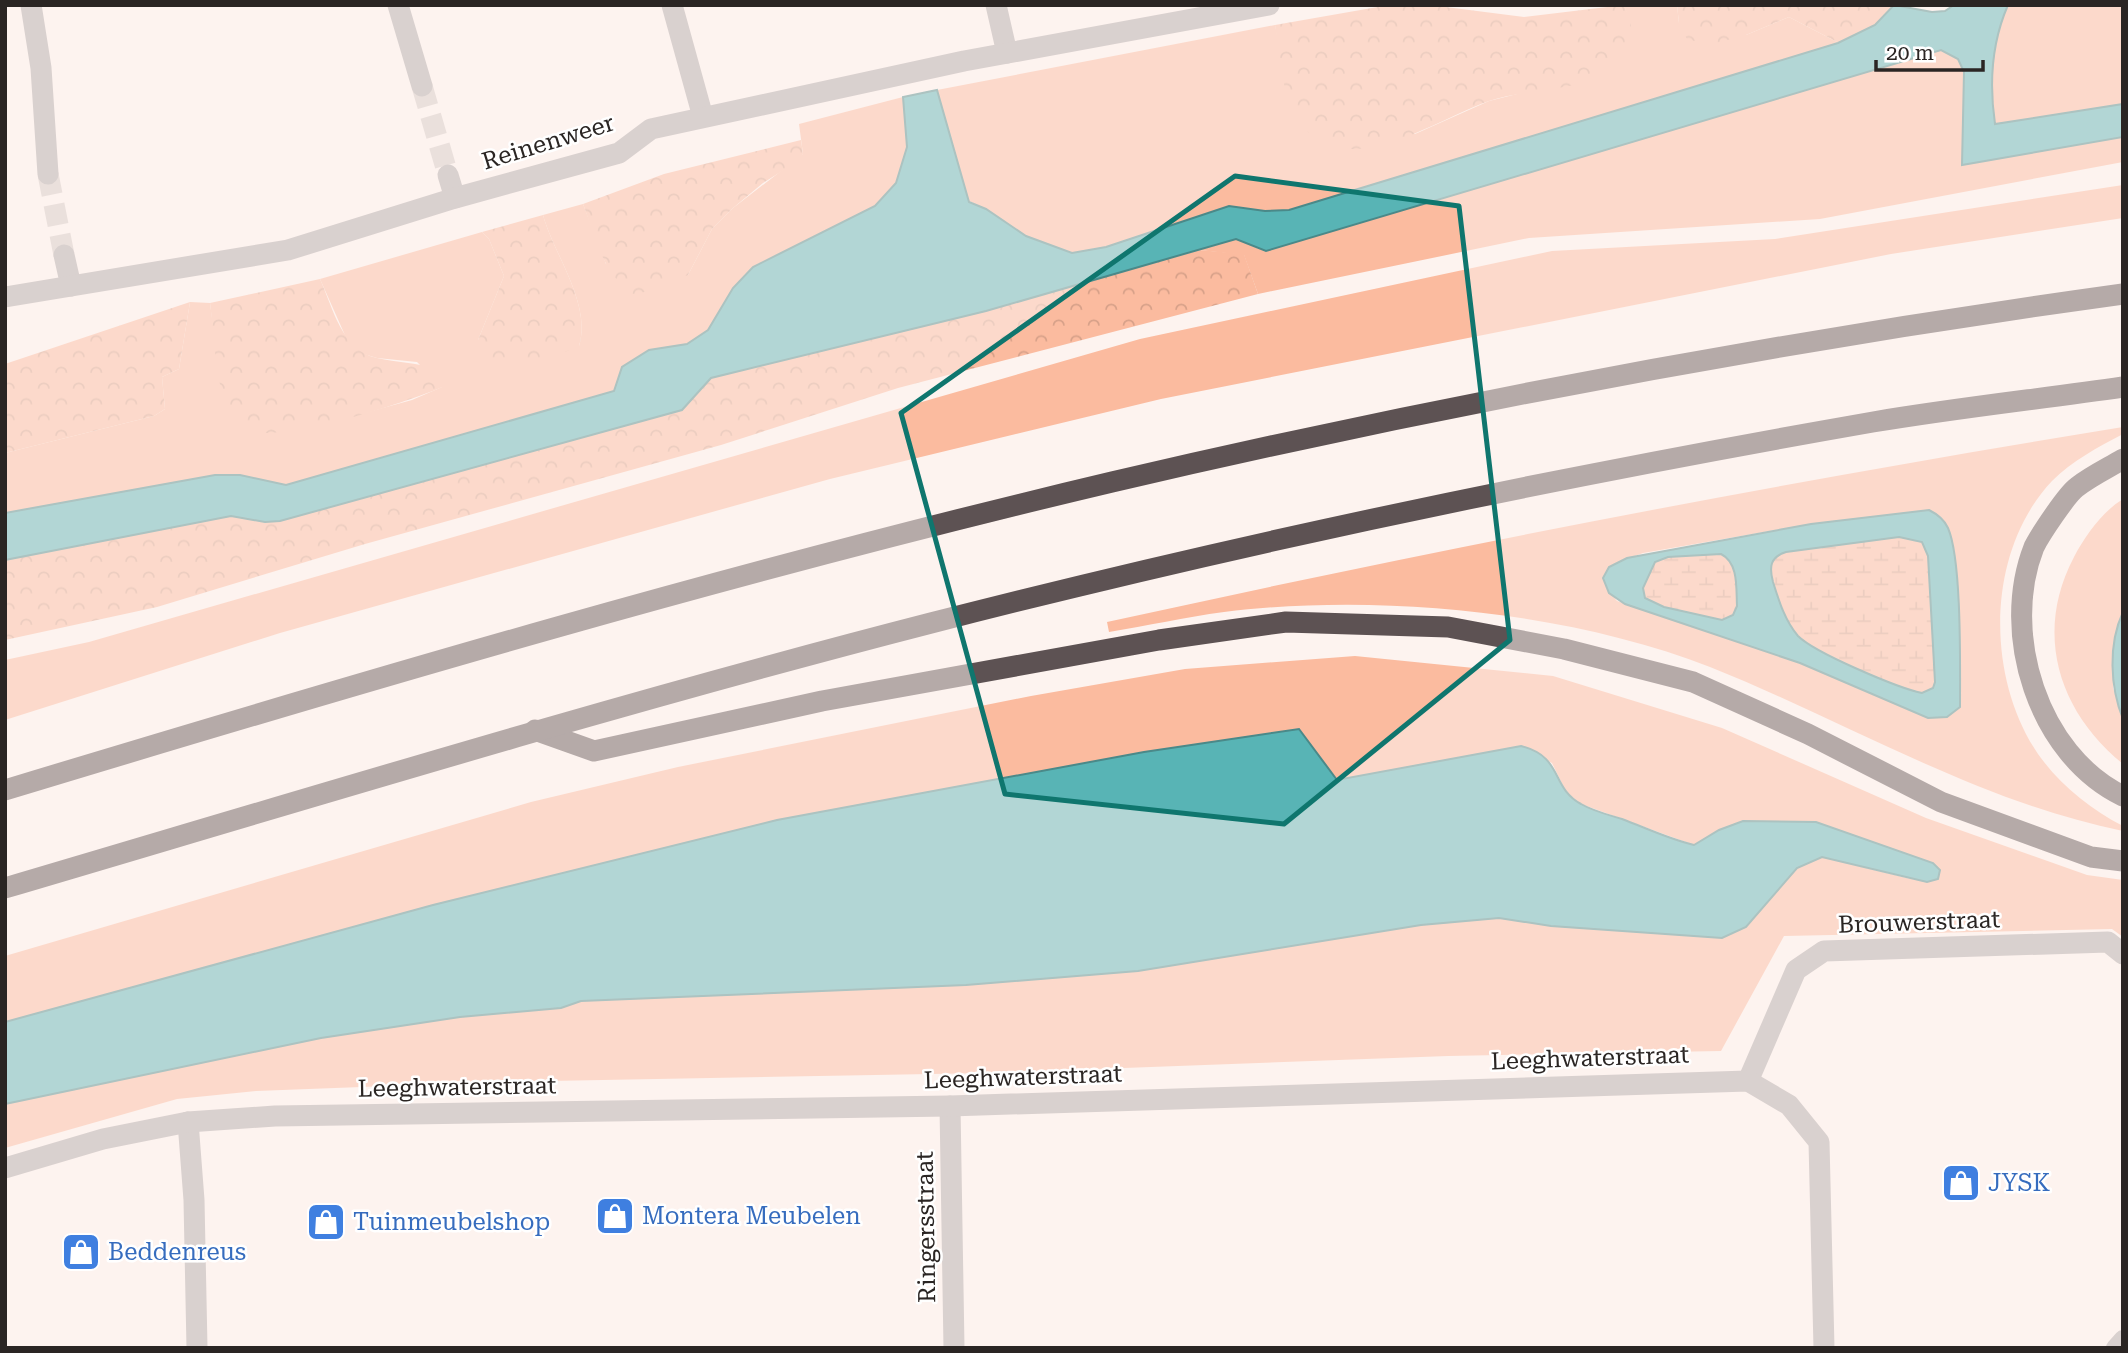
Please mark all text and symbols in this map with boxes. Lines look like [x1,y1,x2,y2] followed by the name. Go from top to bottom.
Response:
[1876,28,1983,72] scale bar
[1886,41,1934,65] text: 20 m
[479,109,618,175] street label: Reinenweer
[1837,905,2001,939] street label: Brouwerstraat
[1490,1041,1690,1075] street label: Leeghwaterstraat
[923,1060,1123,1094] street label: Leeghwaterstraat
[357,1071,557,1103] street label: Leeghwaterstraat
[911,1151,941,1303] street label: Ringersstraat
[1940,1162,1982,1204] shop icon: JYSK
[1988,1169,2051,1197] place label: JYSK
[594,1195,636,1237] shop icon: Montera Meubelen
[305,1201,347,1243] shop icon: Tuinmeubelshop
[642,1202,861,1230] place label: Montera Meubelen
[353,1208,550,1236] place label: Tuinmeubelshop
[60,1231,102,1273] shop icon: Beddenreus
[108,1238,246,1266] place label: Beddenreus

